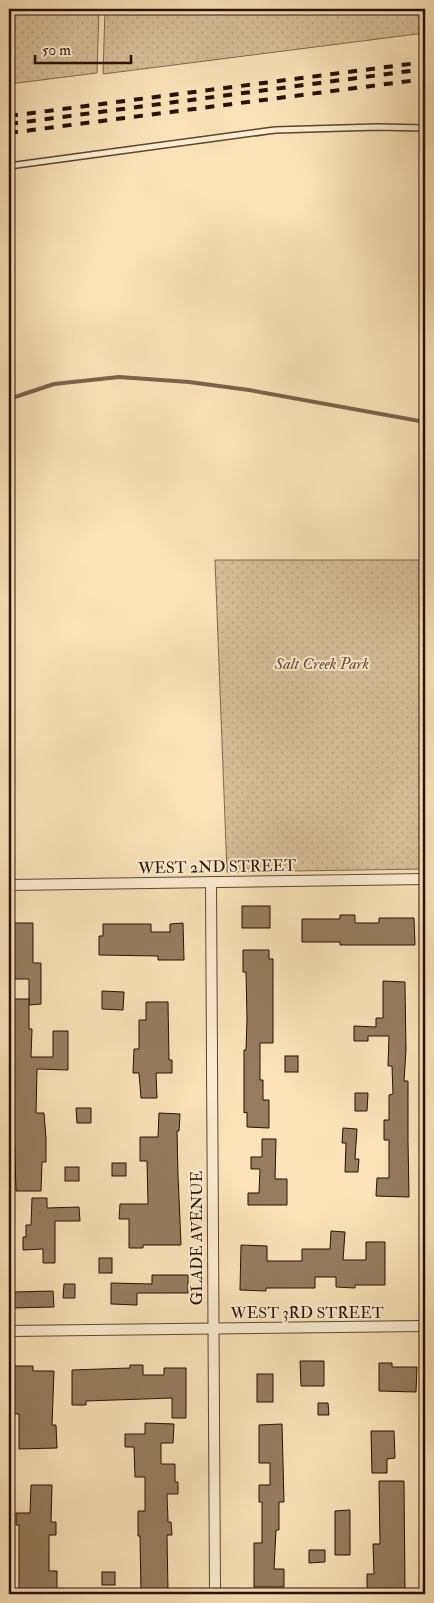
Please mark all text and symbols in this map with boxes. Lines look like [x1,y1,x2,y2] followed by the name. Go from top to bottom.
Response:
[35,32,131,64] scale bar
[42,41,71,60] text: 50 m
[274,654,370,674] park label: Salt Creek Park
[137,856,296,878] street label: WEST 2ND STREET
[187,1171,207,1305] street label: GLADE AVENUE
[229,1303,384,1323] street label: WEST 3RD STREET

